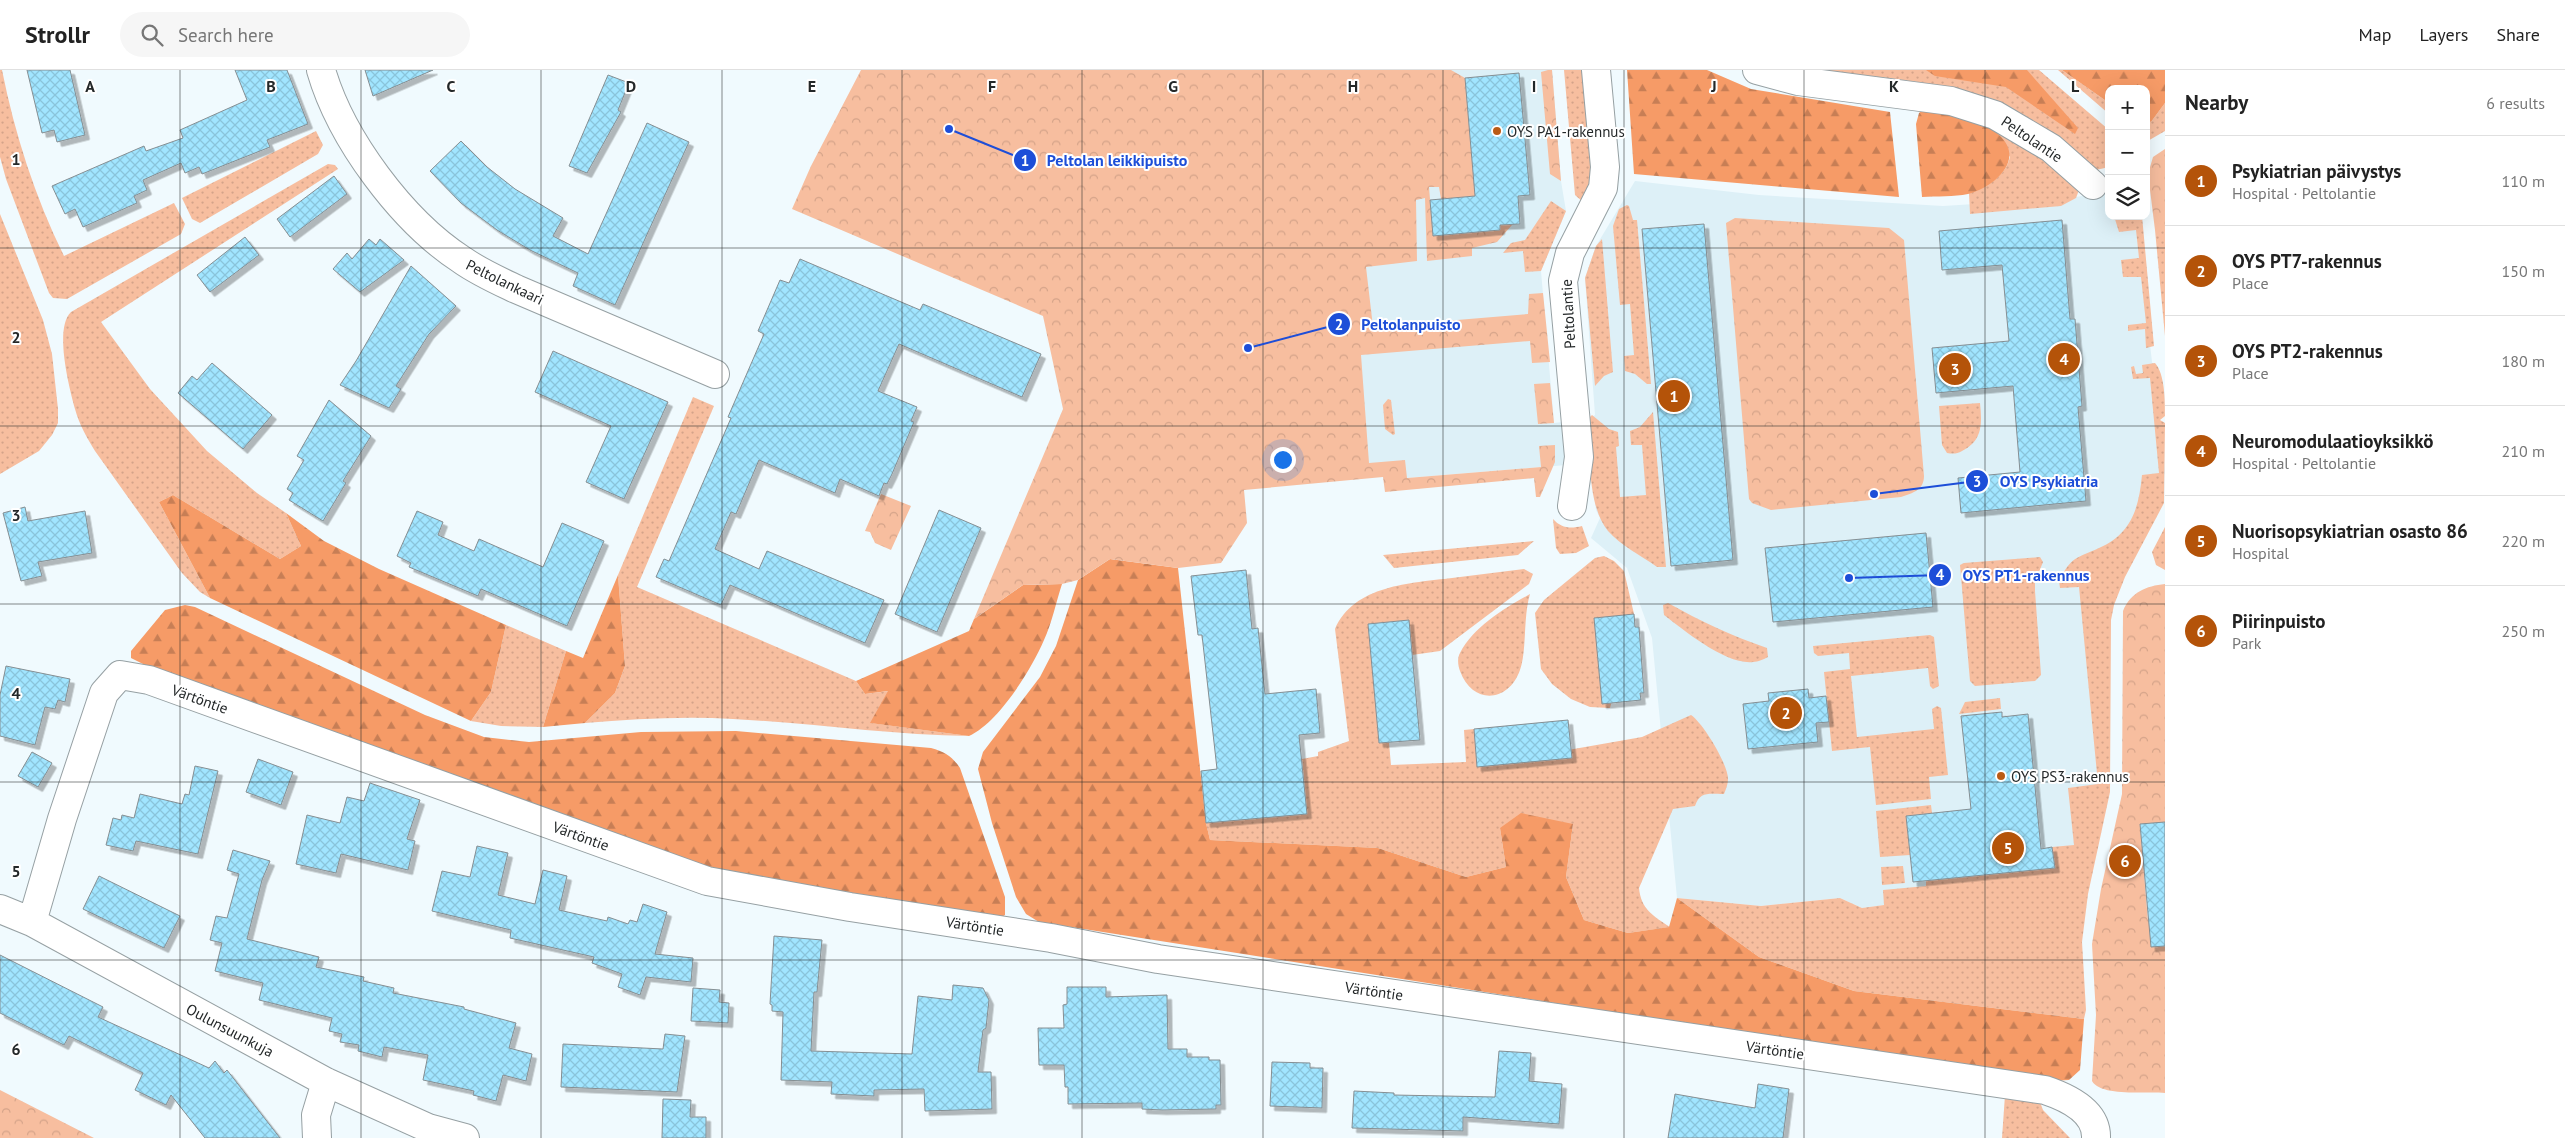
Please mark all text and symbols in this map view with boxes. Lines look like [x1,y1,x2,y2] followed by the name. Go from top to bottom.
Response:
[120,12,470,57] search box
[25,19,90,50] text: Strollr
[138,21,166,49] icon: search
[178,23,274,47] text: Search here
[2359,23,2391,46] text: Map
[2419,23,2468,46] text: Layers
[2496,23,2540,46] text: Share
[85,76,95,96] text: A
[266,76,276,96] text: B
[447,76,456,96] text: C
[626,76,636,96] text: D
[808,76,816,96] text: E
[988,76,996,96] text: F
[1168,76,1178,96] text: G
[1348,76,1358,96] text: H
[1532,76,1536,96] text: I
[1710,76,1717,96] text: J
[1889,76,1899,96] text: K
[2071,76,2080,96] text: L
[2105,85,2150,220] map controls
[2105,85,2150,130] button: +
[2185,89,2248,116] text: Nearby
[2486,93,2545,113] text: 6 results
[1998,112,2066,166] street label: Peltolantie
[1507,122,1625,141] place label: OYS PA1-rakennus
[1491,125,1503,137] marker: OYS PA1-rakennus
[2105,130,2150,175] button: −
[1012,145,1198,176] callout: Peltolan leikkipuisto
[11,149,21,169] text: 1
[1047,150,1188,170] text: Peltolan leikkipuisto
[1021,151,1029,170] text: 1
[2232,159,2401,183] text: Psykiatrian päivystys
[2196,171,2206,191] text: 1
[2502,171,2545,191] text: 110 m
[2105,175,2150,220] button: layers
[2232,183,2376,203] text: Hospital · Peltolantie
[2232,249,2382,273] text: OYS PT7-rakennus
[463,255,547,309] street label: Peltolankaari
[2196,261,2206,281] text: 2
[2502,261,2545,281] text: 150 m
[2232,273,2269,293] text: Place
[1557,279,1579,349] street label: Peltolantie
[1326,309,1471,340] callout: Peltolanpuisto
[1361,314,1461,334] text: Peltolanpuisto
[1335,315,1343,334] text: 2
[11,327,21,347] text: 2
[2232,339,2383,363] text: OYS PT2-rakennus
[2048,340,2080,378] pin: 4
[1939,350,1971,388] pin: 3
[2196,351,2206,371] text: 3
[2502,351,2545,371] text: 180 m
[2232,363,2269,383] text: Place
[1658,377,1690,415] pin: 1
[2232,429,2434,453] text: Neuromodulaatioyksikkö
[2196,441,2206,461] text: 4
[2502,441,2545,461] text: 210 m
[1270,447,1296,473] your location
[2232,453,2376,473] text: Hospital · Peltolantie
[1964,466,2108,497] callout: OYS Psykiatria
[2000,471,2098,491] text: OYS Psykiatria
[1973,472,1981,491] text: 3
[11,505,21,525] text: 3
[2232,519,2468,543] text: Nuorisopsykiatrian osasto 86
[2196,531,2206,551] text: 5
[2502,531,2545,551] text: 220 m
[2232,543,2289,563] text: Hospital
[1928,560,2100,591] callout: OYS PT1-rakennus
[1936,565,1945,584] text: 4
[1962,565,2090,585] text: OYS PT1-rakennus
[2232,609,2326,633] text: Piirinpuisto
[2196,621,2206,641] text: 6
[2502,621,2545,641] text: 250 m
[2232,633,2261,653] text: Park
[168,680,231,718] street label: Värtöntie
[11,683,21,703] text: 4
[1770,694,1802,732] pin: 2
[2011,767,2129,786] place label: OYS PS3-rakennus
[1995,770,2007,782] marker: OYS PS3-rakennus
[549,817,612,855] street label: Värtöntie
[1992,829,2024,867] pin: 5
[2109,842,2141,880] pin: 6
[11,861,21,881] text: 5
[944,912,1005,940] street label: Värtöntie
[1343,977,1404,1004] street label: Värtöntie
[183,999,277,1061] street label: Oulunsuunkuja
[1744,1036,1805,1063] street label: Värtöntie
[11,1039,21,1059] text: 6

